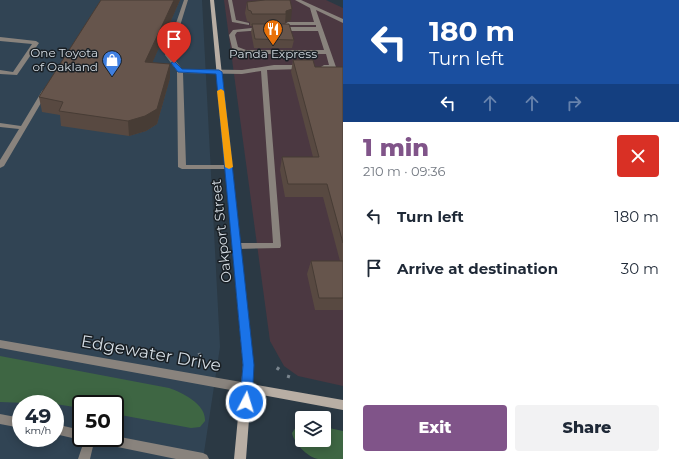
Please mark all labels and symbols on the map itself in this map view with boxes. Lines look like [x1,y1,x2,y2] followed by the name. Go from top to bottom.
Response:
[262,18,284,46] restaurant icon: Panda Express
[157,22,191,63] pin
[30,45,98,74] place label: One Toyota of Oakland
[229,46,317,61] place label: Panda Express
[101,49,123,77] shop icon: One Toyota of Oakland
[207,178,235,284] street label: Oakport Street
[79,331,223,375] street label: Edgewater Drive
[225,381,267,423] position arrow
[72,395,124,447] speed limit sign: 50

